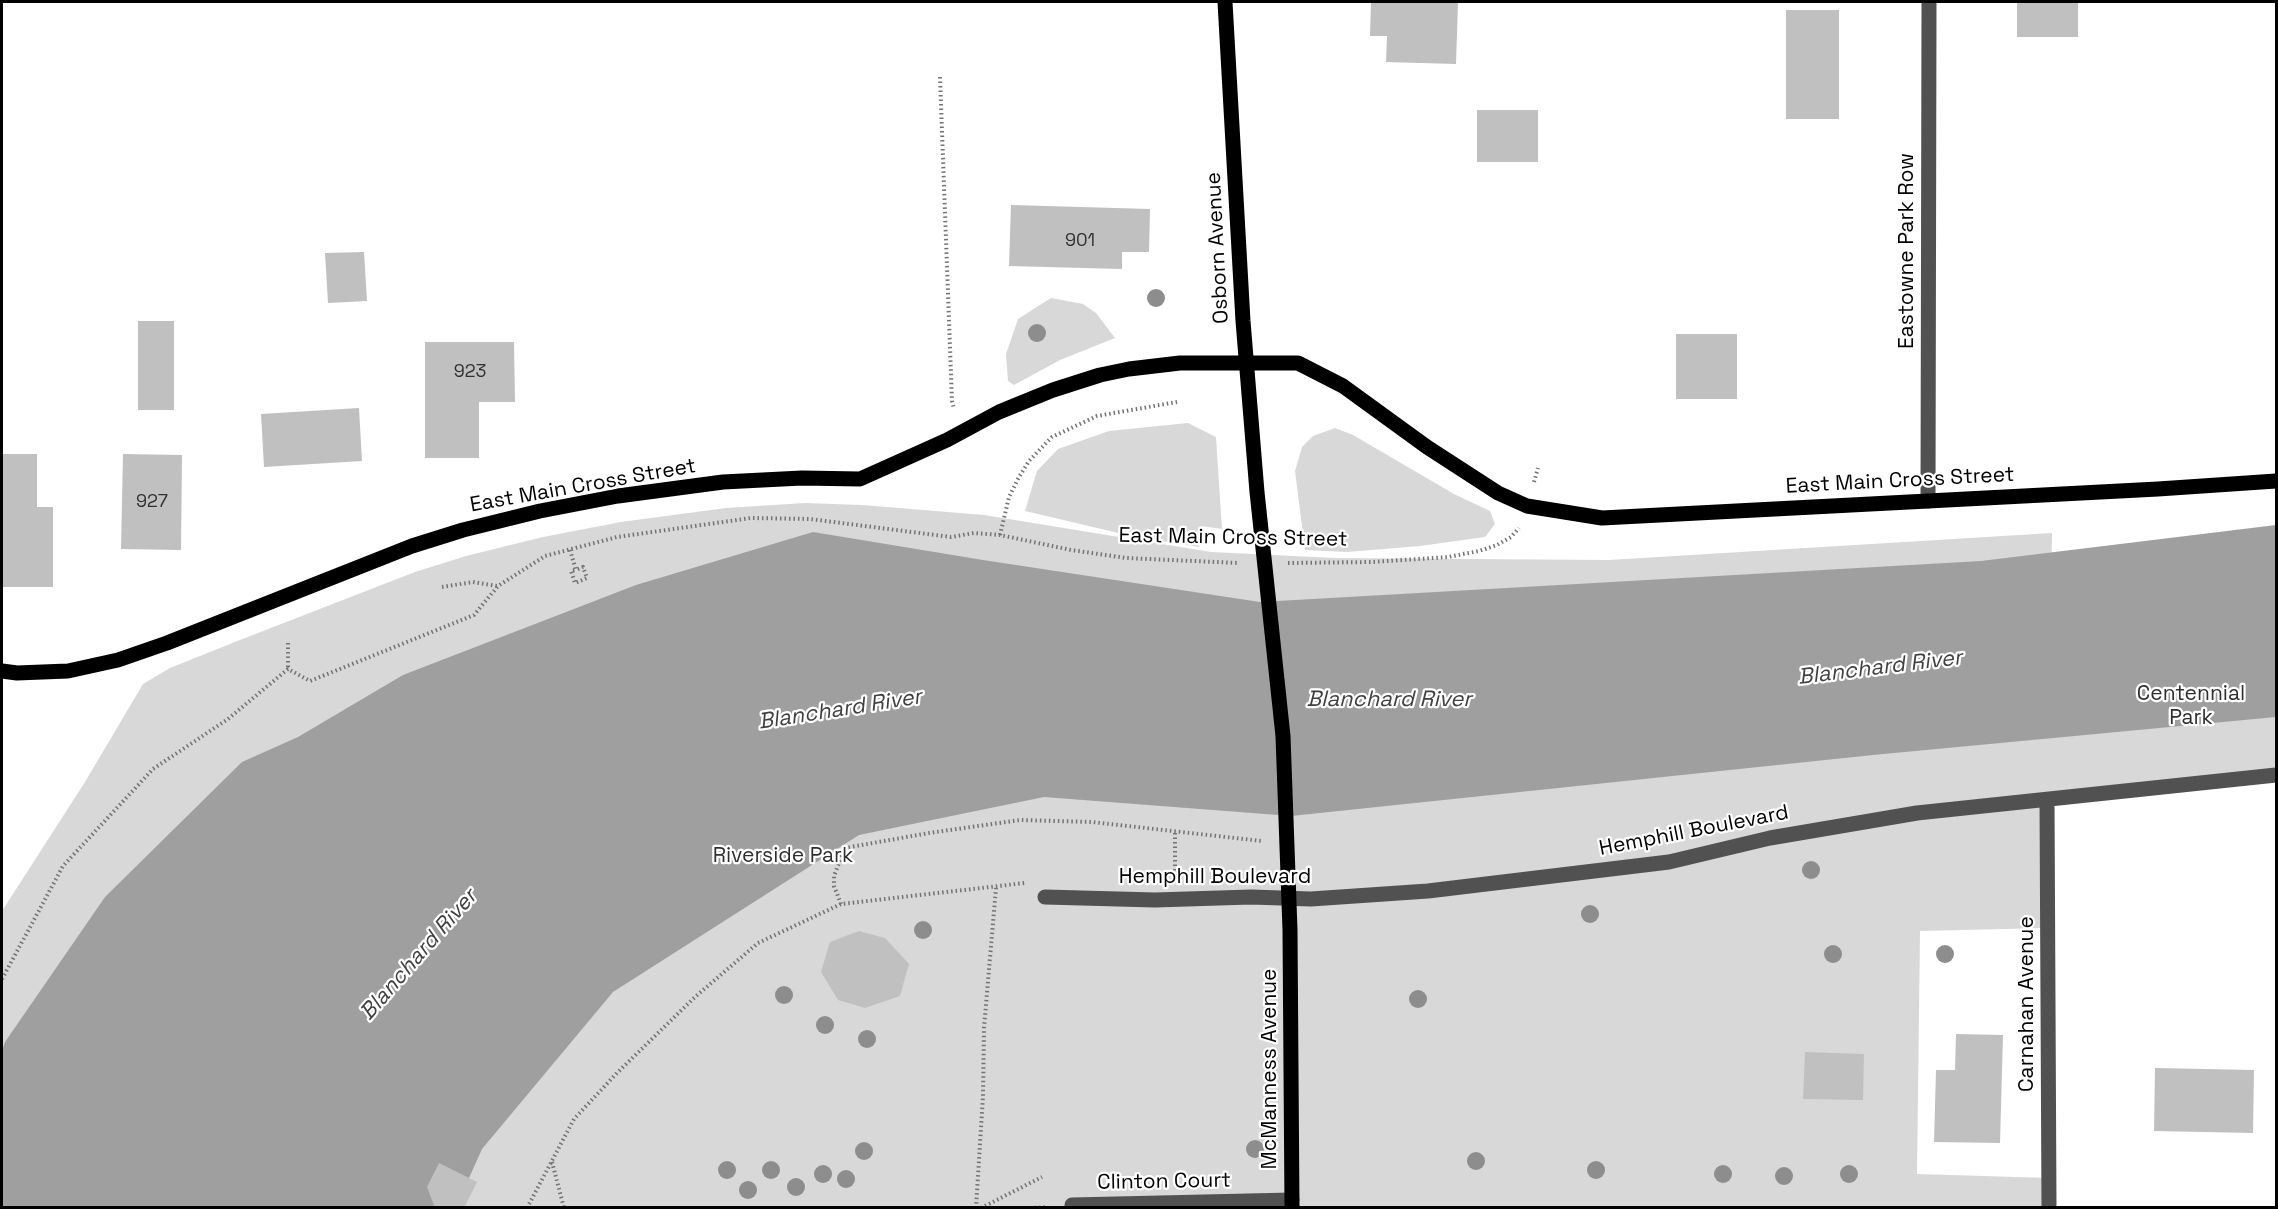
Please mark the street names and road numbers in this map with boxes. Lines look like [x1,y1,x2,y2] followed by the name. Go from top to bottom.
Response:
[1894,153,1920,349] street label: Eastowne Park Row
[1201,171,1235,325] street label: Osborn Avenue
[468,454,698,518] street label: East Main Cross Street
[1785,462,2015,500] street label: East Main Cross Street
[1118,523,1348,553] street label: East Main Cross Street
[1597,800,1791,862] street label: Hemphill Boulevard
[1119,864,1311,890] street label: Hemphill Boulevard
[2014,916,2040,1092] street label: Carnahan Avenue
[1257,969,1283,1169] street label: McManness Avenue
[1097,1168,1231,1196] street label: Clinton Court

